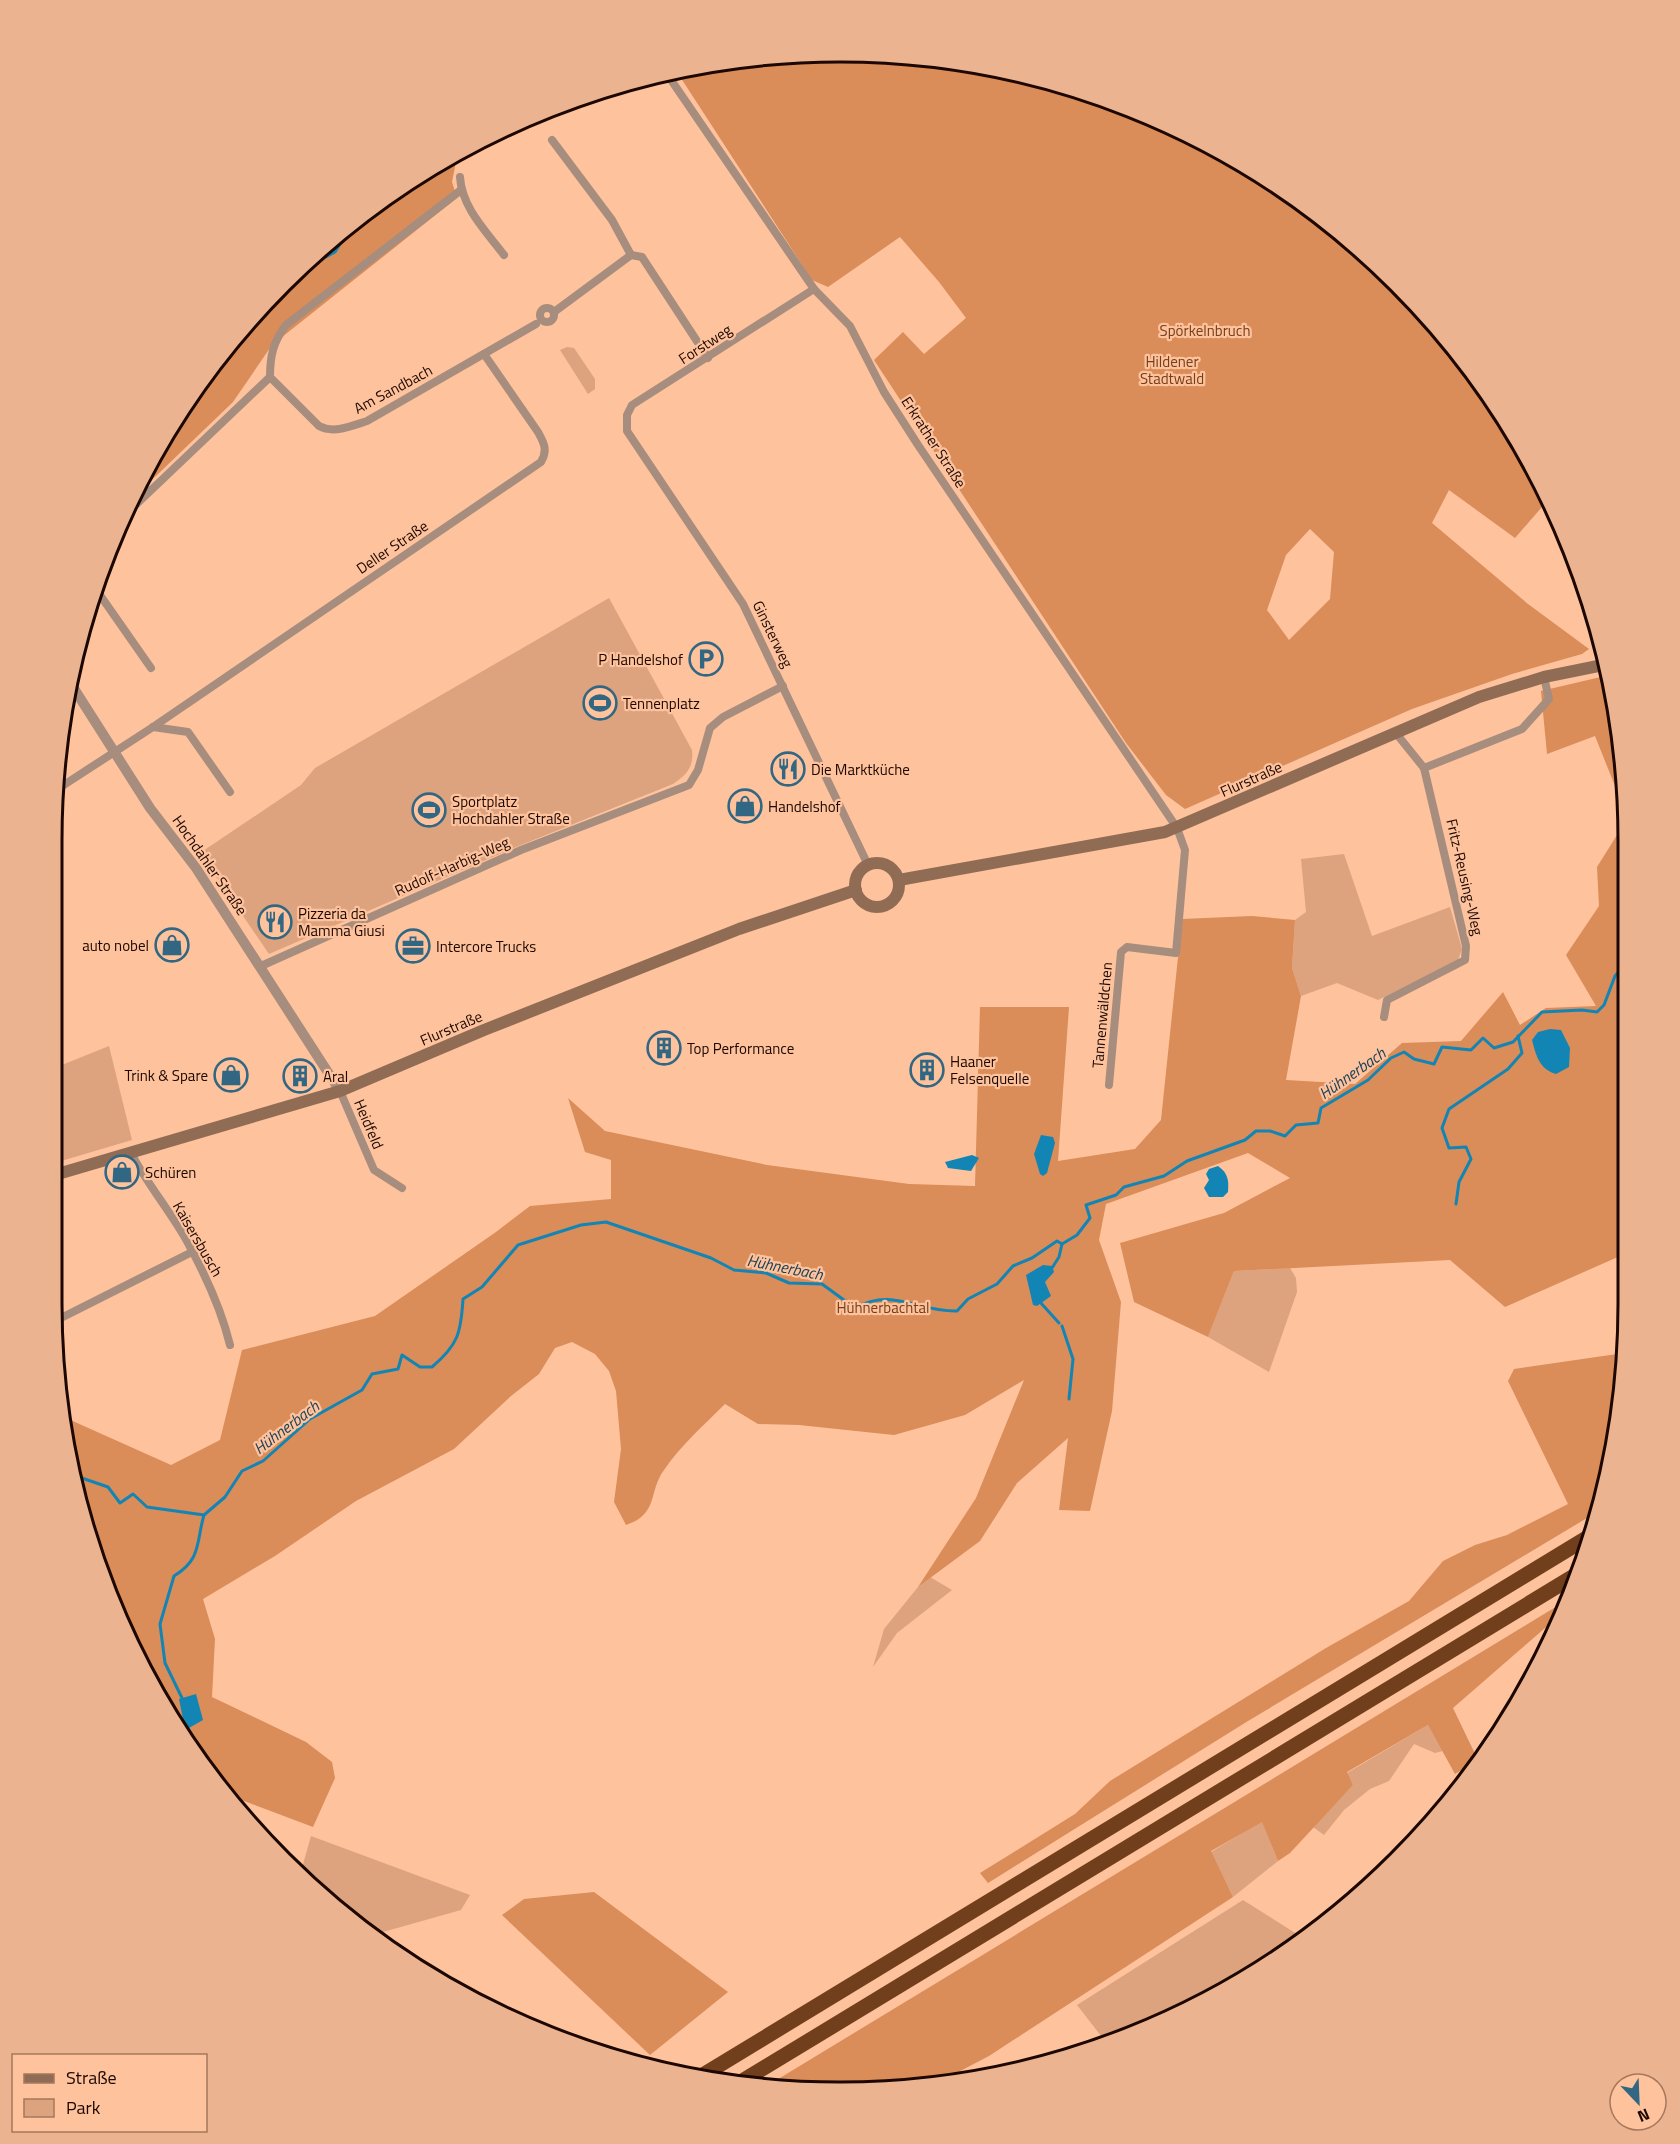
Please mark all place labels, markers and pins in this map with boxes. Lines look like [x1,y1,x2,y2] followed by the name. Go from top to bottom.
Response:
[688,641,724,677] parking icon: P Handelshof
[598,648,683,671] place label: P Handelshof
[582,685,618,721] sports icon: Tennenplatz
[623,692,700,715] place label: Tennenplatz
[770,751,806,787] restaurant icon: Die Marktküche
[811,758,910,781] place label: Die Marktküche
[727,788,763,824] shop icon: Handelshof
[452,790,570,830] place label: Sportplatz Hochdahler Straße
[411,792,447,828] sports icon: Sportplatz Hochdahler Straße
[768,795,841,818] place label: Handelshof
[298,902,385,942] place label: Pizzeria da Mamma Giusi
[257,904,293,940] restaurant icon: Pizzeria da Mamma Giusi
[154,927,190,963] shop icon: auto nobel
[395,928,431,964] office icon: Intercore Trucks
[82,934,149,957] place label: auto nobel
[436,935,536,958] place label: Intercore Trucks
[646,1030,682,1066] building icon: Top Performance
[687,1037,794,1060] place label: Top Performance
[950,1050,1029,1090] place label: Haaner Felsenquelle
[909,1052,945,1088] building icon: Haaner Felsenquelle
[213,1057,249,1093] shop icon: Trink & Spare
[282,1058,318,1094] building icon: Aral
[125,1064,208,1087] place label: Trink & Spare
[323,1065,348,1088] place label: Aral
[104,1154,140,1190] shop icon: Schüren
[145,1161,196,1184] place label: Schüren

